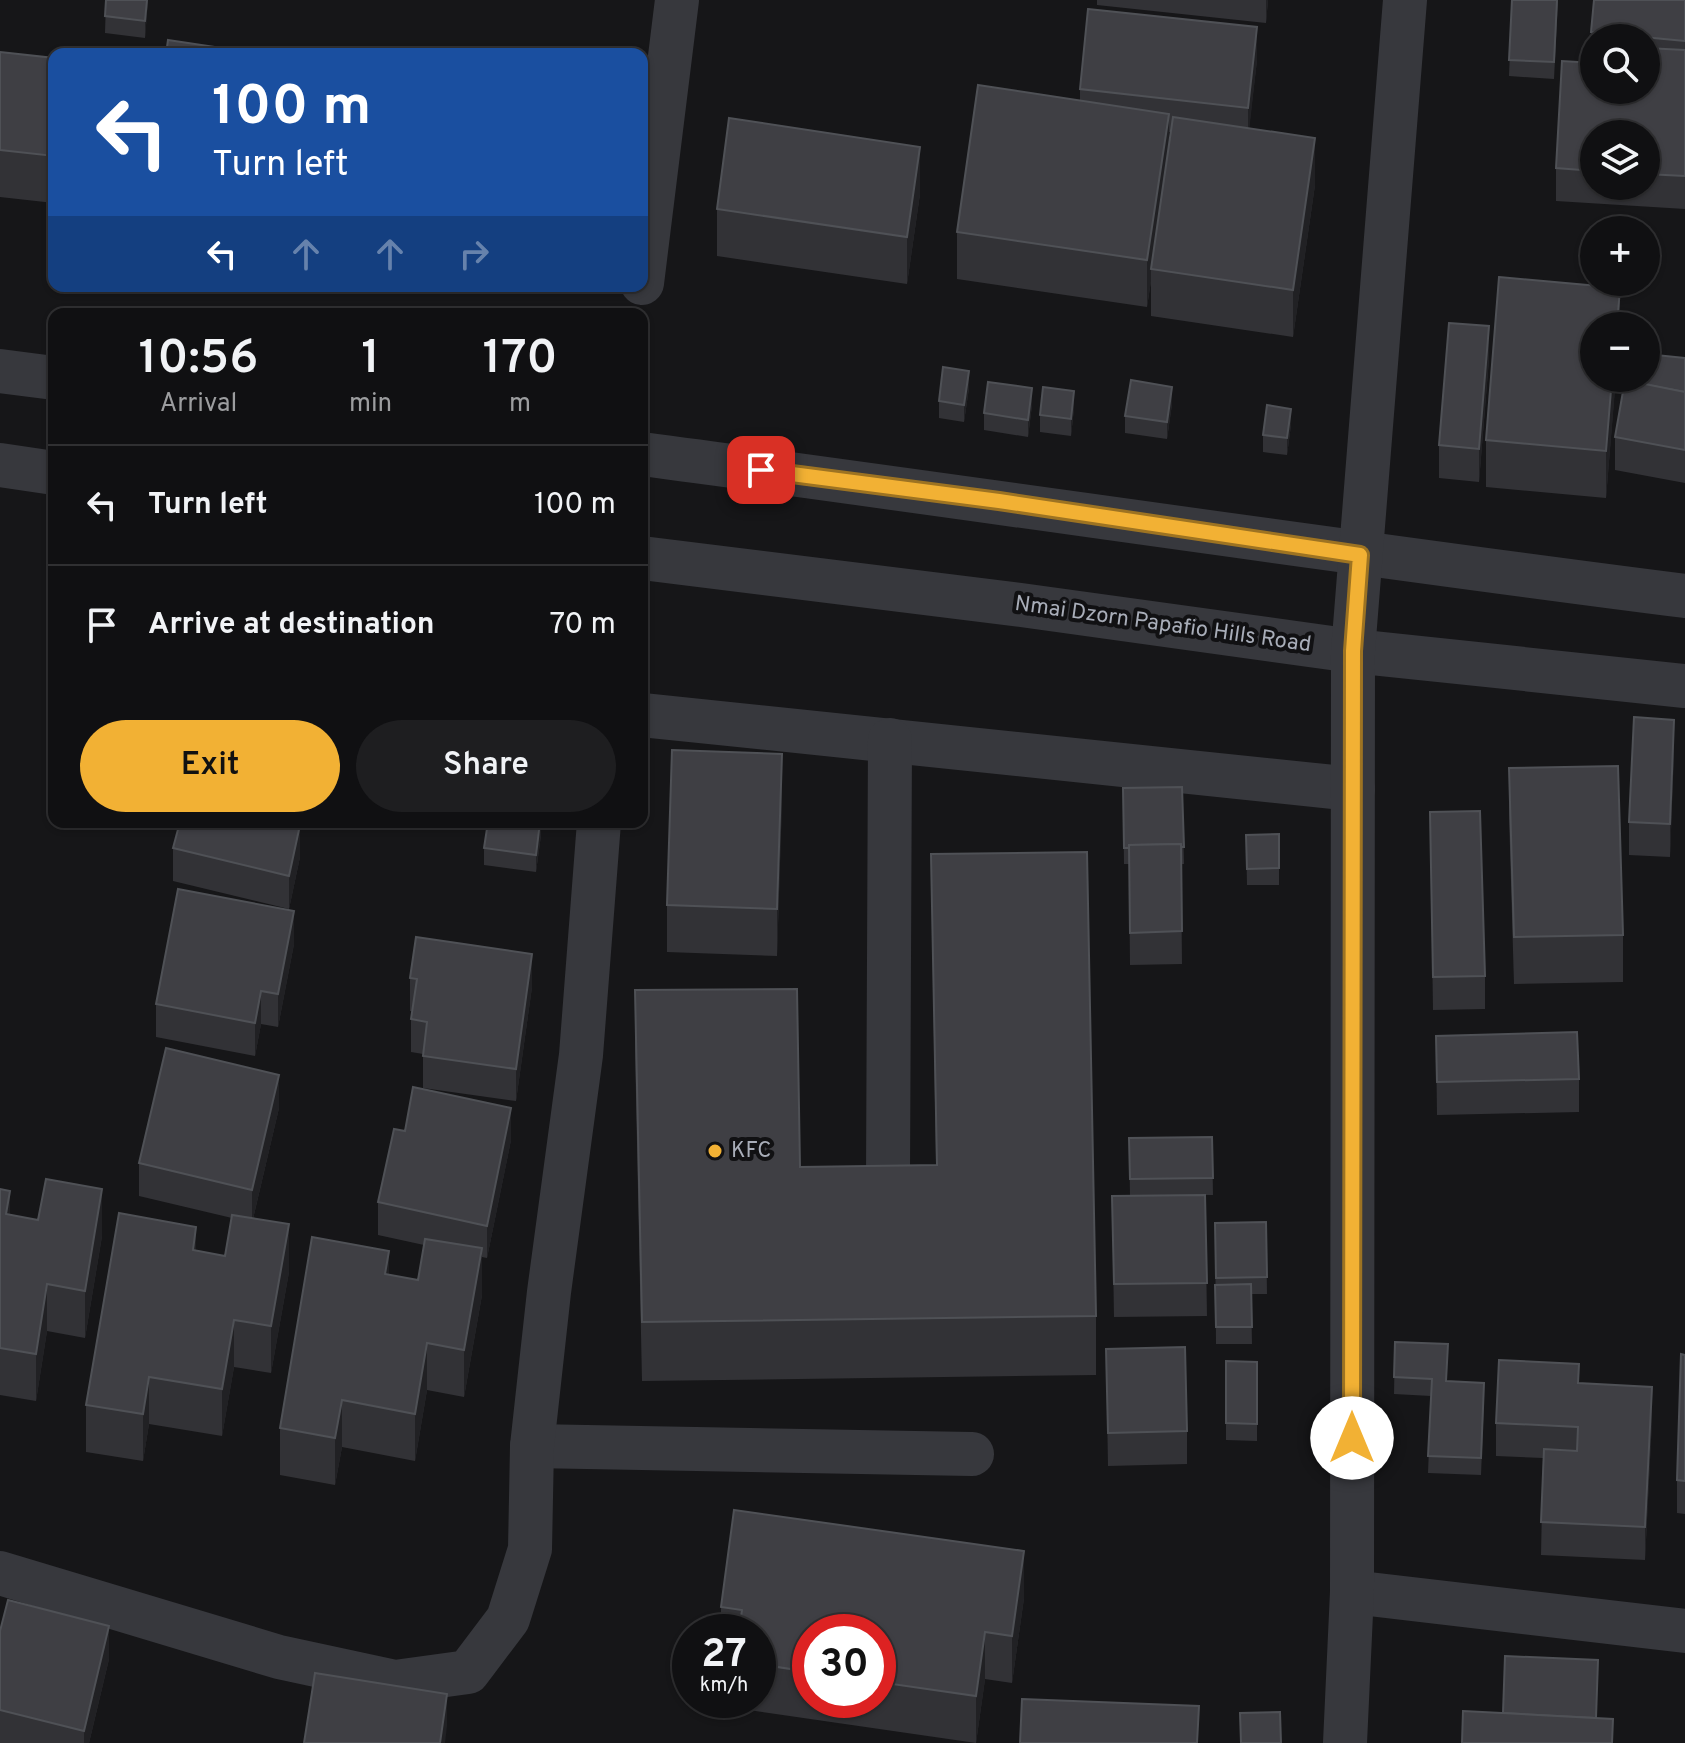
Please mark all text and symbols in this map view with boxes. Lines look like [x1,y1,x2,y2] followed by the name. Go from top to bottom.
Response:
[1580,24,1660,392] map controls
[1580,24,1660,104] button: search
[212,74,371,144] text: 100 m
[80,80,184,184] icon: left
[1580,120,1660,200] button: layers
[212,143,349,189] text: Turn left
[1580,216,1660,296] button: +
[200,232,244,276] icon: left
[284,232,328,276] icon: ahead
[368,232,412,276] icon: ahead
[452,232,496,276] icon: right
[1580,312,1660,392] button: −
[138,330,259,390] text: 10:56
[361,330,380,390] text: 1
[483,330,558,390] text: 170
[160,388,237,421] text: Arrival
[349,388,392,421] text: min
[509,388,531,421] text: m
[727,436,795,504] pin
[739,448,783,492] icon: arrive
[80,483,124,527] icon: left
[148,487,268,524] text: Turn left
[534,487,616,524] text: 100 m
[1013,591,1313,659] street label: Nmai Dzorn Papafio Hills Road
[80,603,124,647] icon: arrive
[148,607,434,644] text: Arrive at destination
[550,607,616,644] text: 70 m
[80,720,340,812] button: Exit
[356,720,616,812] button: Share
[731,1138,771,1165] place label: KFC
[706,1142,724,1160] marker: KFC
[1310,1396,1394,1480] position arrow
[792,1614,896,1718] speed limit sign: 30
[701,1631,747,1681] text: 27
[700,1673,748,1699] text: km/h

